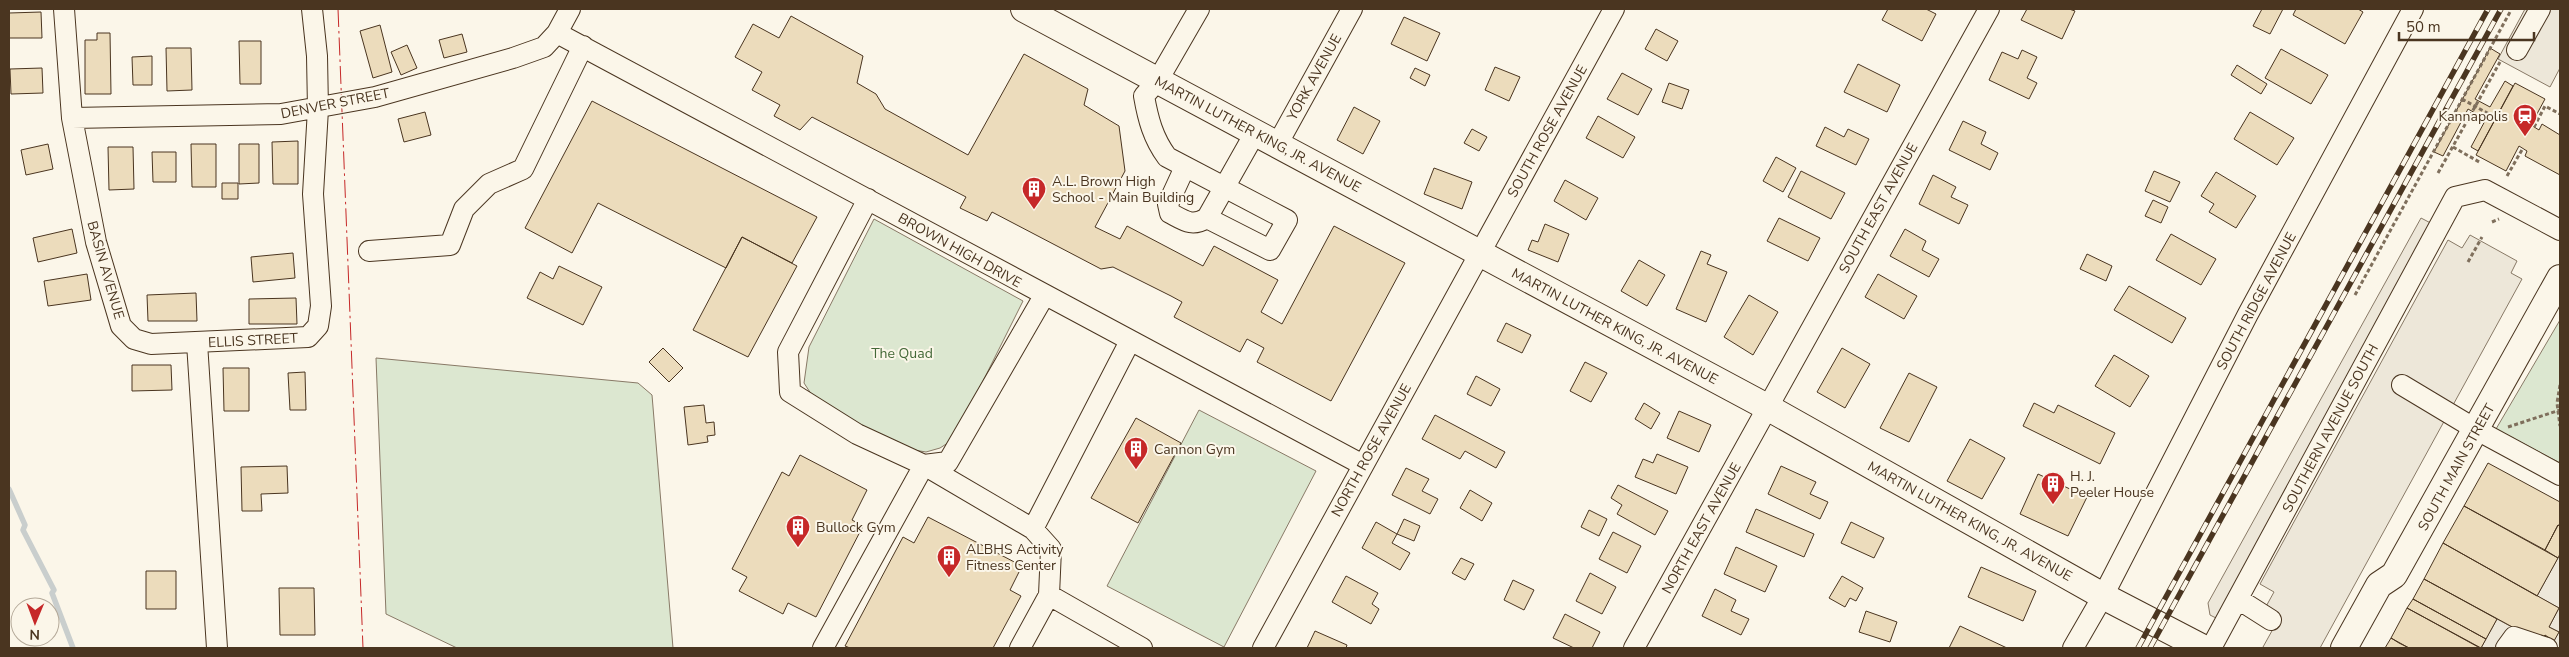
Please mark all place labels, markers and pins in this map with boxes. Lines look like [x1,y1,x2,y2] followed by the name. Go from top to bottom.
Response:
[2512,103,2538,137] station icon: Kannapolis
[2438,107,2508,126] place label: Kannapolis
[1052,172,1194,207] place label: A.L. Brown High School - Main Building
[1021,176,1047,210] building icon: A.L. Brown High School - Main Building
[1123,436,1149,470] building icon: Cannon Gym
[1154,440,1235,459] place label: Cannon Gym
[2070,467,2154,502] place label: H. J. Peeler House
[2040,471,2066,505] building icon: H. J. Peeler House
[785,514,811,548] building icon: Bullock Gym
[816,518,896,537] place label: Bullock Gym
[966,540,1064,575] place label: ALBHS Activity Fitness Center
[936,544,962,578] building icon: ALBHS Activity Fitness Center

